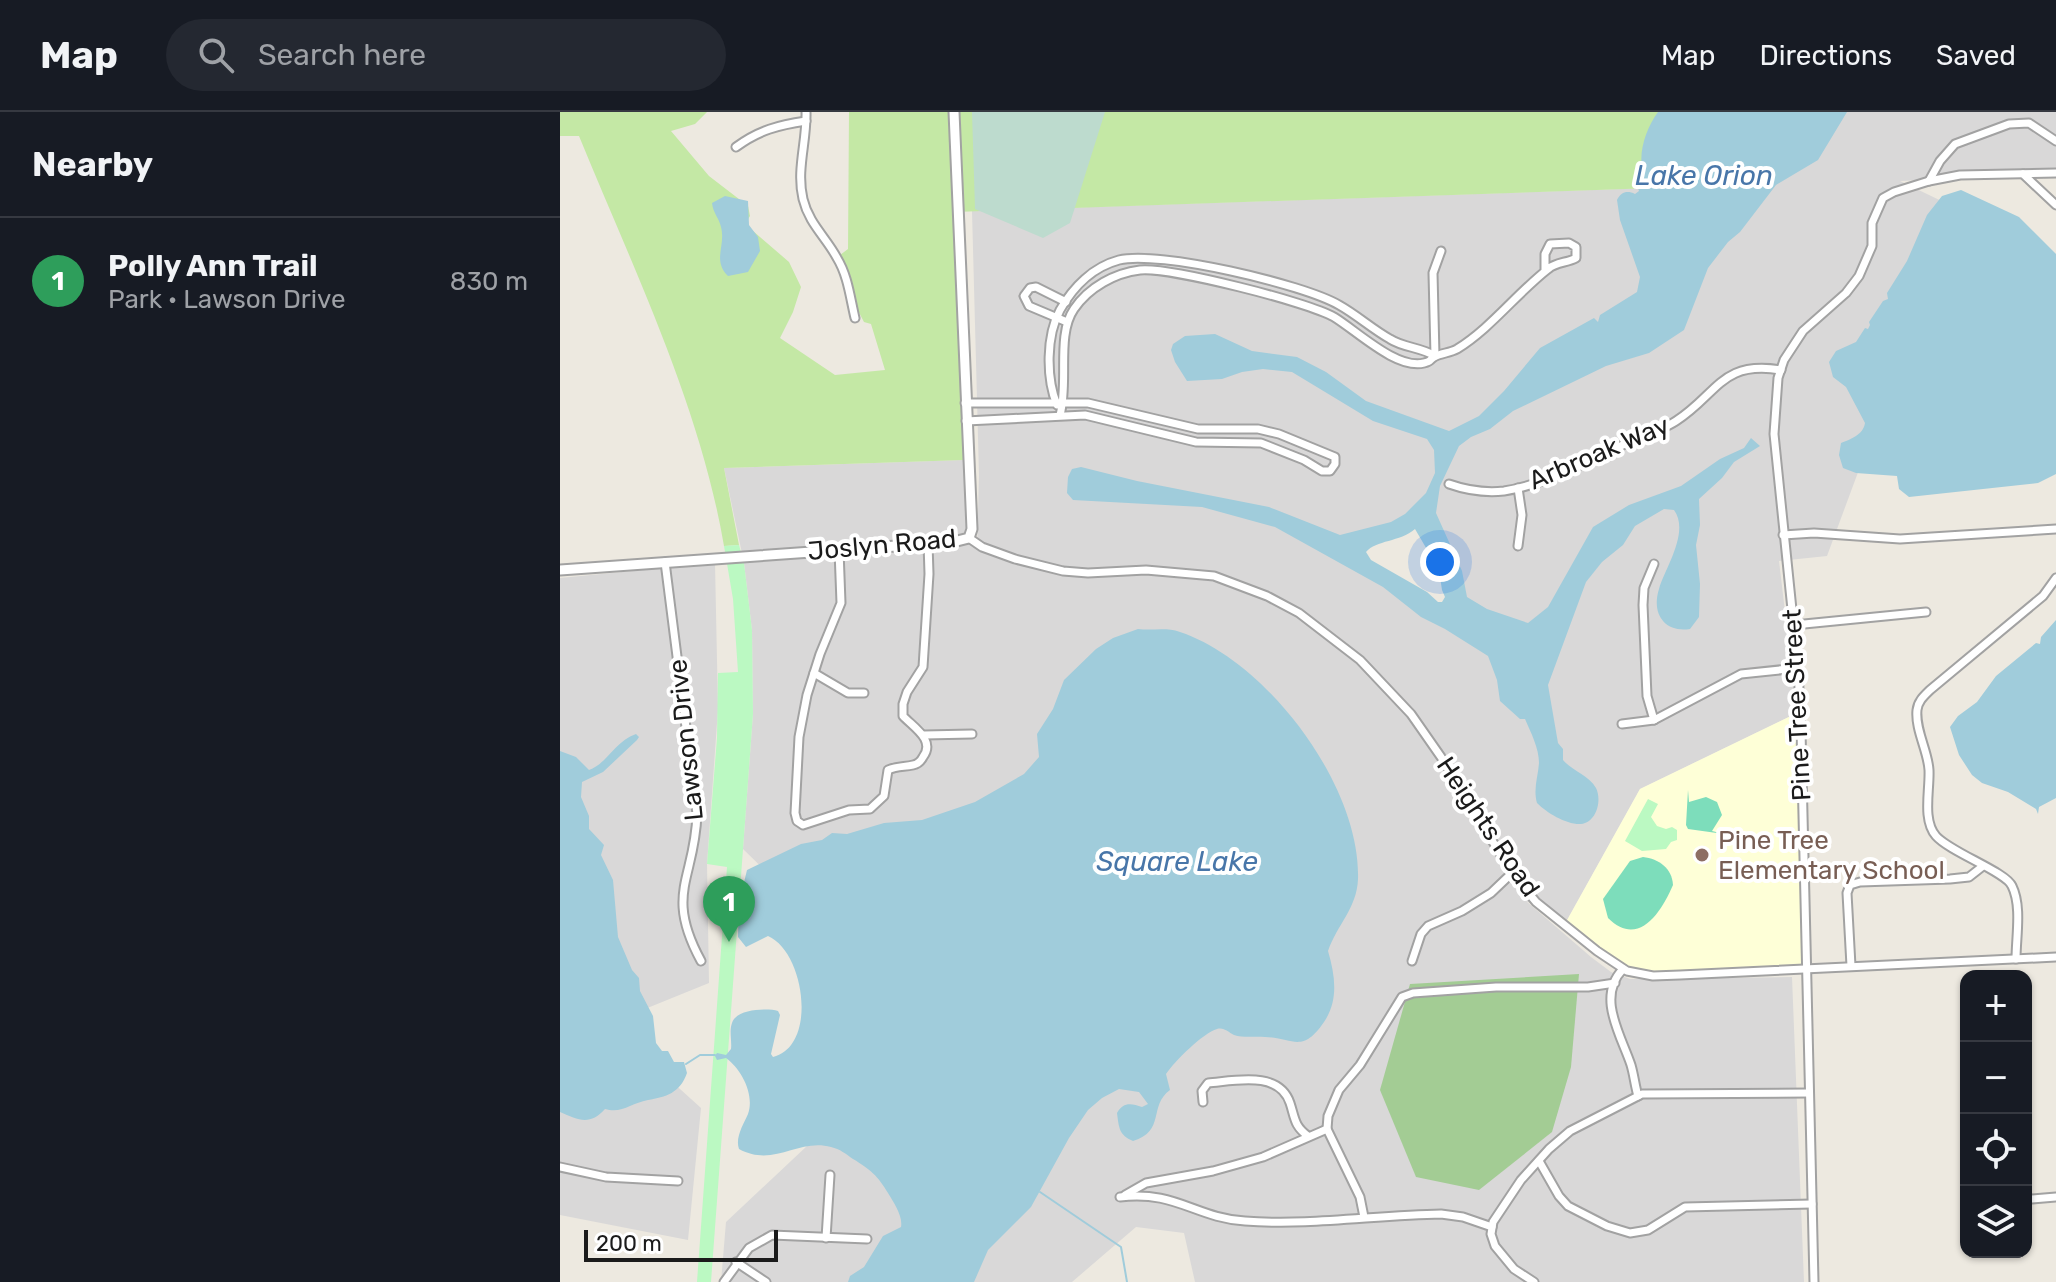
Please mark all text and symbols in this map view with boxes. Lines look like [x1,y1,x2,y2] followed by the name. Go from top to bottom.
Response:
[166,19,726,91] search box
[40,32,118,78] text: Map
[194,33,238,77] icon: search
[258,37,426,73] text: Search here
[1661,39,1715,72] text: Map
[1759,39,1892,72] text: Directions
[1936,39,2016,72] text: Saved
[32,144,153,185] text: Nearby
[1635,159,1773,192] water label: Lake Orion
[108,248,318,284] text: Polly Ann Trail
[52,266,64,297] text: 1
[450,266,528,297] text: 830 m
[108,284,346,315] text: Park · Lawson Drive
[1524,410,1674,496] street label: Arbroak Way
[806,523,958,567] street label: Joslyn Road
[1420,542,1460,582] your location
[1776,608,1818,802] street label: Pine Tree Street
[662,658,710,822] street label: Lawson Drive
[1430,751,1546,903] street label: Heights Road
[1718,825,1945,886] place label: Pine Tree Elementary School
[1096,845,1258,878] water label: Square Lake
[1693,846,1711,864] marker: Pine Tree Elementary School
[703,876,755,942] pin: 1
[1960,970,2032,1258] map controls
[1960,970,2032,1042] button: +
[1960,1042,2032,1114] button: −
[1960,1114,2032,1186] button: locate
[1960,1186,2032,1258] button: layers
[584,1226,778,1262] scale bar
[596,1230,662,1257] text: 200 m

